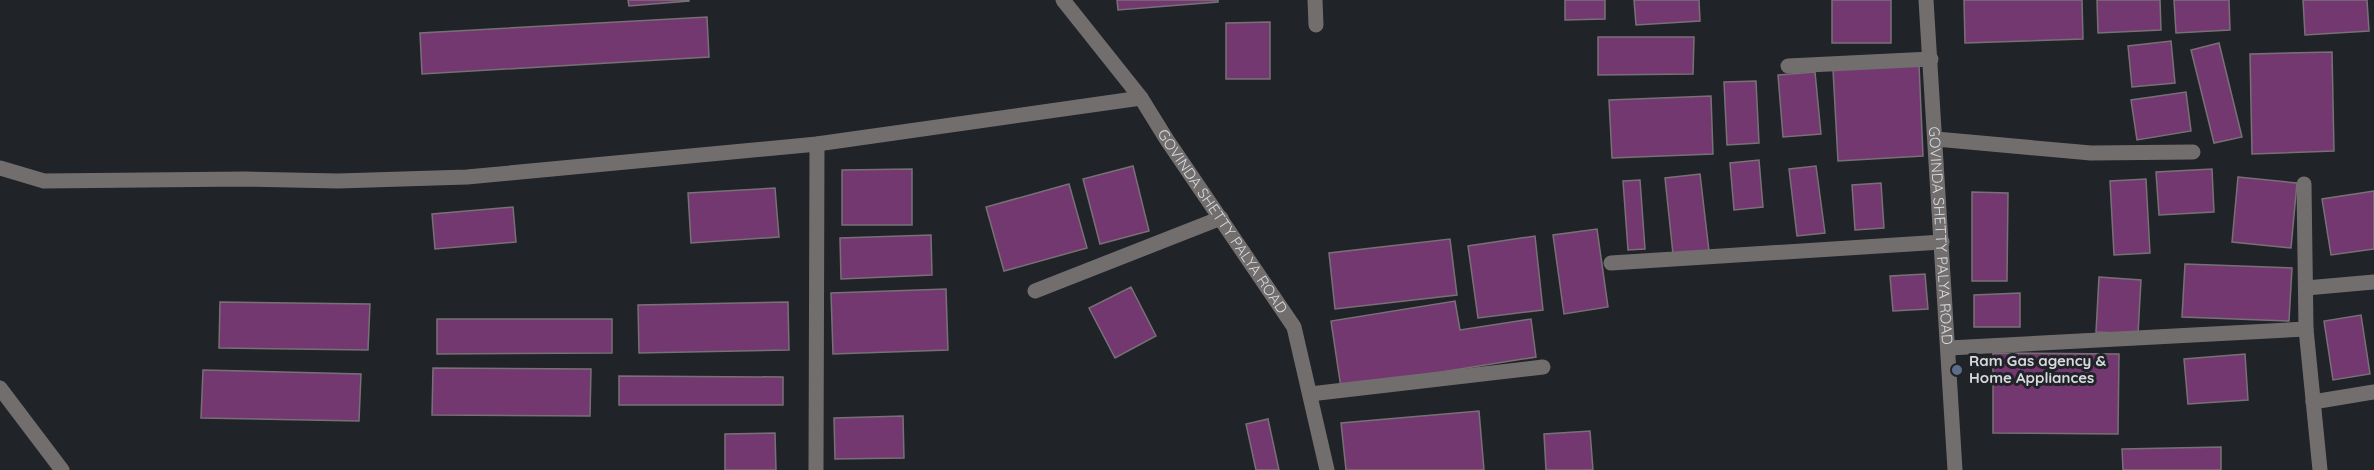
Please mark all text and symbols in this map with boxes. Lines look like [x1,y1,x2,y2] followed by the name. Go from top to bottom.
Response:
[1154,125,1292,317] street label: GOVINDA SHETTY PALYA ROAD
[1925,126,1957,345] street label: GOVINDA SHETTY PALYA ROAD
[1969,351,2107,387] place label: Ram Gas agency & Home Appliances
[1950,363,1964,377] marker: Ram Gas agency & Home Appliances

